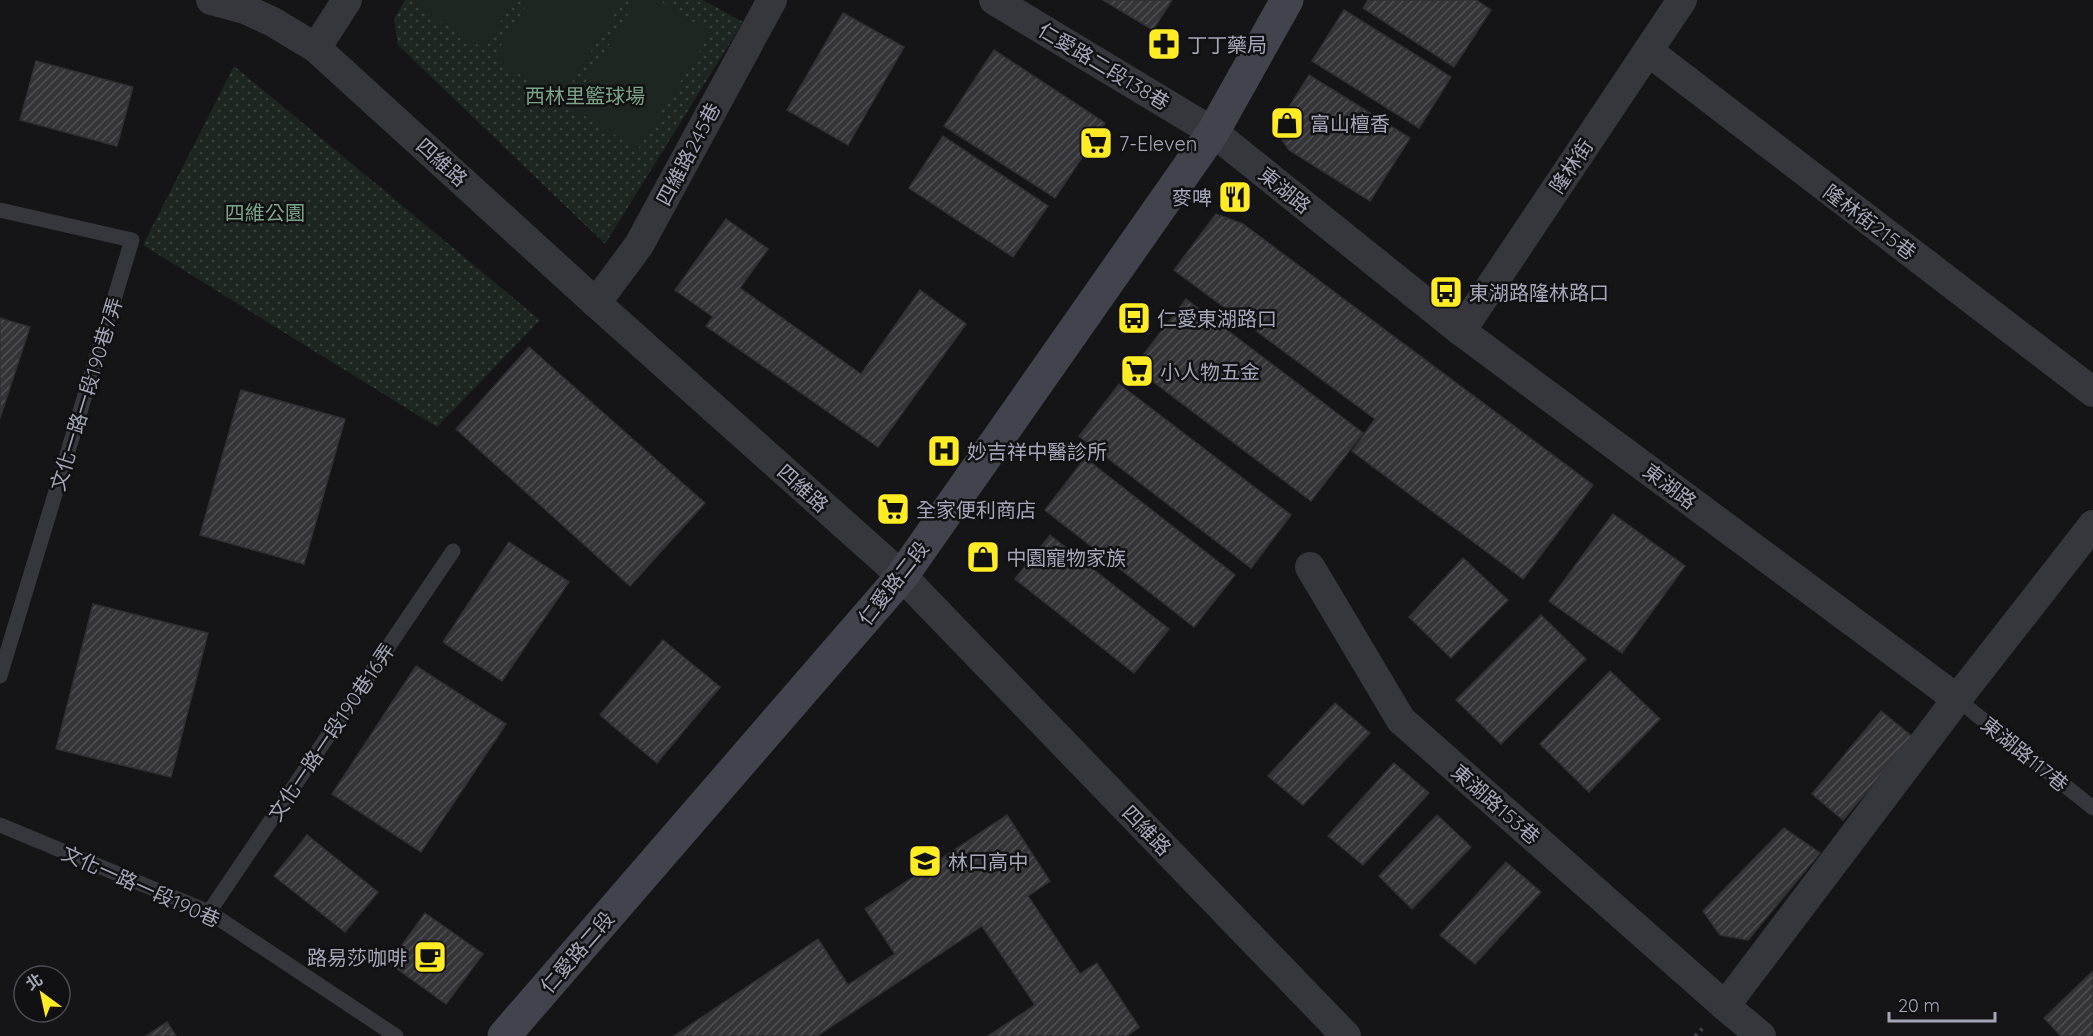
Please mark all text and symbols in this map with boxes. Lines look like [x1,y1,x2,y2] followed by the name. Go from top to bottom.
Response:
[1034,17,1174,115] street label: 仁愛路二段138巷
[1146,26,1182,62] pharmacy icon: 丁丁藥局
[1187,32,1267,57] place label: 丁丁藥局
[525,83,645,108] park label: 西林里籃球場
[651,99,725,209] street label: 四維路245巷
[1269,105,1305,141] shop icon: 富山檀香
[1310,111,1390,136] place label: 富山檀香
[1078,125,1114,161] supermarket icon: 7-Eleven
[1119,131,1197,156] place label: 7-Eleven
[411,133,473,191] street label: 四維路
[1544,134,1598,198] street label: 隆林街
[1254,161,1316,219] street label: 東湖路
[1217,179,1253,215] restaurant icon: 麥啤
[1819,179,1921,265] street label: 隆林街215巷
[1172,185,1212,210] place label: 麥啤
[225,200,305,225] park label: 四維公園
[1428,274,1464,310] bus stop icon: 東湖路隆林路口
[1469,280,1609,305] place label: 東湖路隆林路口
[45,294,127,494] street label: 文化一路一段190巷7弄
[1116,300,1152,336] bus stop icon: 仁愛東湖路口
[1157,306,1277,331] place label: 仁愛東湖路口
[1119,353,1155,389] supermarket icon: 小人物五金
[1160,359,1260,384] place label: 小人物五金
[926,433,962,469] hospital icon: 妙吉祥中醫診所
[967,439,1107,464] place label: 妙吉祥中醫診所
[1639,458,1701,514] street label: 東湖路
[772,459,834,517] street label: 四維路
[875,491,911,527] supermarket icon: 全家便利商店
[916,497,1036,522] place label: 全家便利商店
[852,536,934,630] street label: 仁愛路二段
[965,539,1001,575] shop icon: 中園寵物家族
[1006,545,1126,570] place label: 中園寵物家族
[262,639,400,825] street label: 文化一路一段190巷16弄
[1976,711,2074,797] street label: 東湖路117巷
[1447,759,1545,849] street label: 東湖路153巷
[1117,800,1177,860] street label: 四維路
[58,840,224,932] street label: 文化一路一段190巷
[907,843,943,879] school or university icon: 林口高中
[948,849,1028,874] place label: 林口高中
[535,906,619,998] street label: 仁愛路二段
[412,939,448,975] cafe icon: 路易莎咖啡
[307,945,407,970] place label: 路易莎咖啡
[12,964,72,1024] north arrow
[22,969,46,994] text: 北
[1889,985,1996,1023] scale bar
[1898,994,1940,1017] text: 20 m

